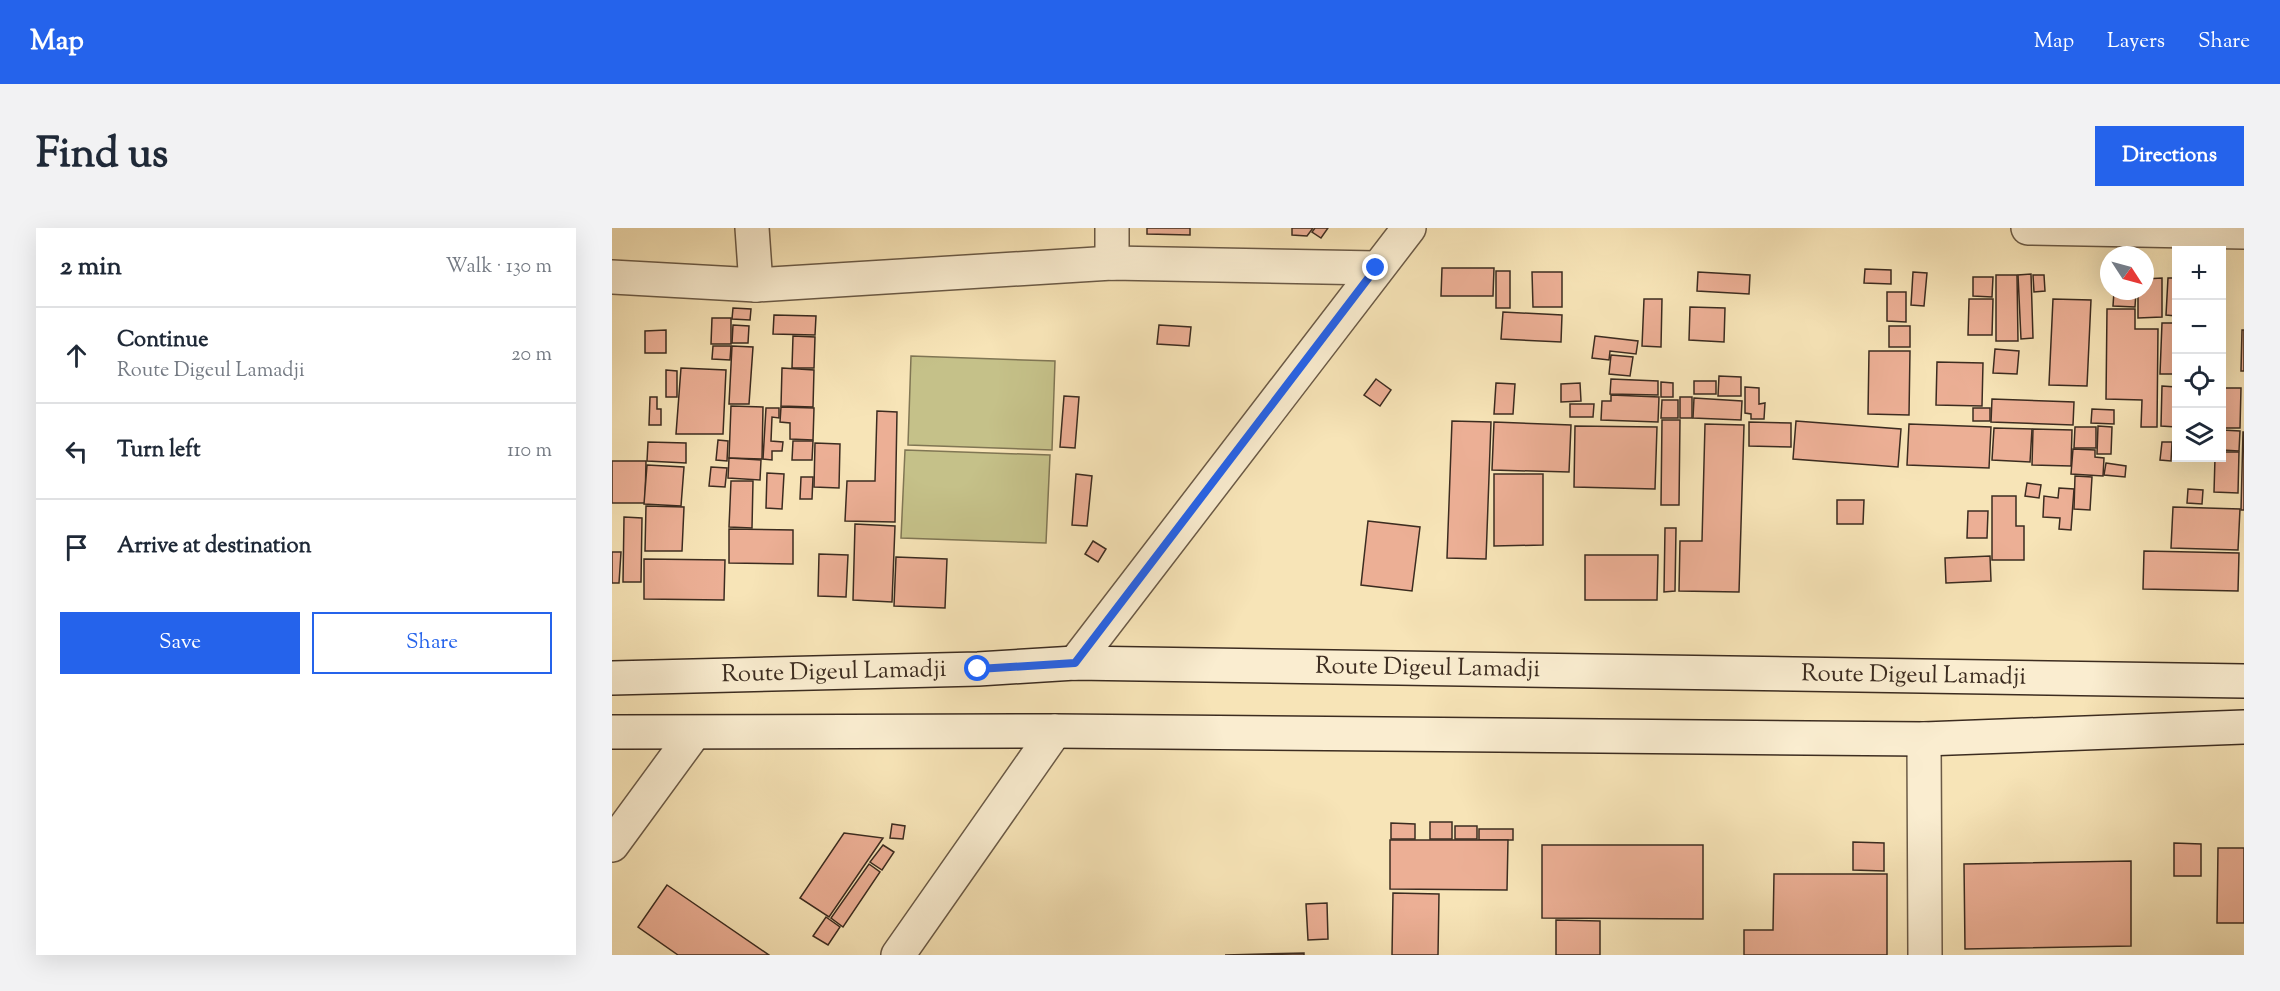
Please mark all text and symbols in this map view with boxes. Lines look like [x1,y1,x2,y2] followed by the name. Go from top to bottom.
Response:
[30,22,84,62] text: Map
[2034,27,2074,57] text: Map
[2107,27,2165,57] text: Layers
[2198,27,2250,57] text: Share
[36,126,168,186] text: Find us
[2095,126,2244,186] button: Directions
[2100,246,2154,300] north arrow
[2172,246,2226,462] map controls
[2172,246,2226,300] button: +
[60,249,122,286] text: 2 min
[445,253,552,282] text: Walk · 130 m
[1362,254,1388,280] route end
[2172,300,2226,354] button: −
[117,325,208,357] text: Continue
[60,339,93,372] icon: ahead
[511,341,552,370] text: 20 m
[2172,354,2226,408] button: locate
[117,357,305,386] text: Route Digeul Lamadji
[2172,408,2226,462] button: layers
[60,435,93,468] icon: left
[117,435,200,467] text: Turn left
[507,437,552,466] text: 110 m
[60,531,93,564] icon: arrive
[117,531,312,563] text: Arrive at destination
[60,612,300,674] button: Save
[312,612,552,674] button: Share
[1315,650,1541,687] street label: Route Digeul Lamadji
[721,653,947,692] street label: Route Digeul Lamadji
[964,655,990,681] route start
[1801,657,2027,695] street label: Route Digeul Lamadji

